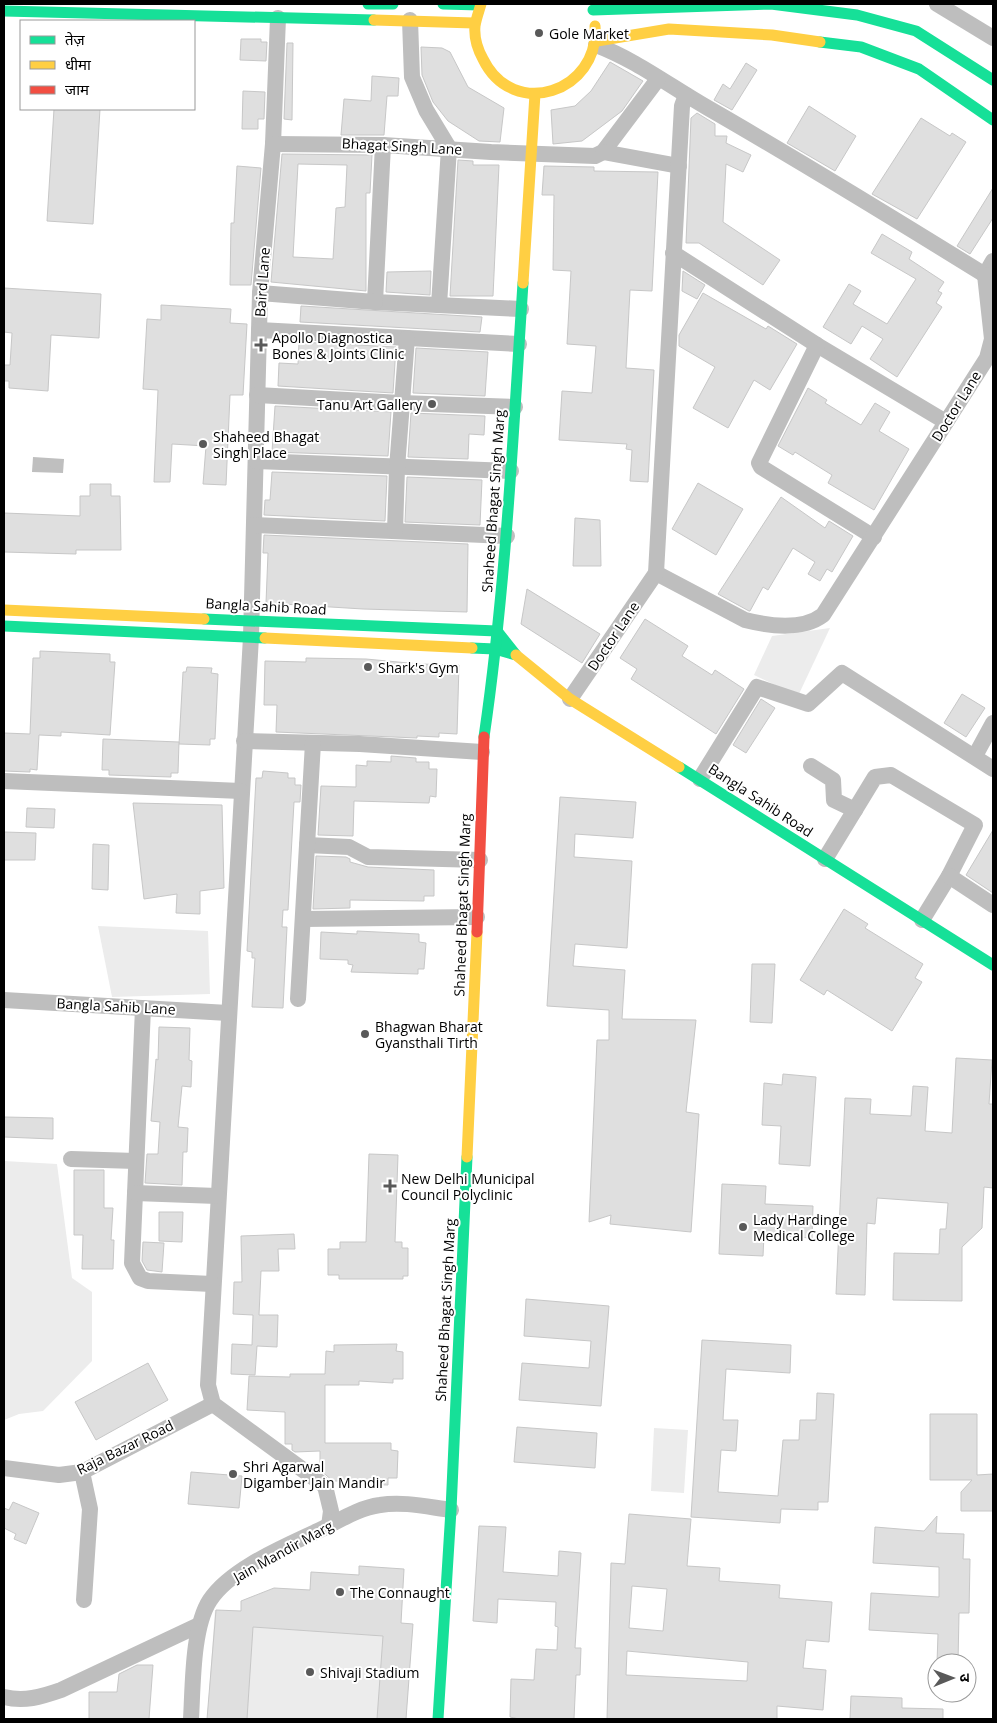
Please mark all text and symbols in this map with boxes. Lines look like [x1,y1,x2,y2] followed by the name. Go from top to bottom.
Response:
[20,20,195,110] legend
[549,24,629,43] place label: Gole Market
[533,27,545,39] marker: Gole Market
[65,29,86,49] text: तेज़
[65,54,92,74] text: धीमा
[65,79,90,99] text: जाम
[341,133,463,159] street label: Bhagat Singh Lane
[250,246,274,317] street label: Baird Lane
[272,328,405,363] place label: Apollo Diagnostica Bones & Joints Clinic
[254,338,268,352] marker: Apollo Diagnostica Bones & Joints Clinic
[927,367,985,445] street label: Doctor Lane
[317,395,423,414] place label: Tanu Art Gallery
[426,398,438,410] marker: Tanu Art Gallery
[477,409,509,593] street label: Shaheed Bhagat Singh Marg
[213,427,319,462] place label: Shaheed Bhagat Singh Place
[197,438,209,450] marker: Shaheed Bhagat Singh Place
[205,593,327,619] street label: Bangla Sahib Road
[583,598,643,674] street label: Doctor Lane
[378,658,459,677] place label: Shark's Gym
[362,661,374,673] marker: Shark's Gym
[705,759,817,841] street label: Bangla Sahib Road
[449,813,475,997] street label: Shaheed Bhagat Singh Marg
[56,993,176,1019] street label: Bangla Sahib Lane
[375,1017,483,1052] place label: Bhagwan Bharat Gyansthali Tirth
[359,1028,371,1040] marker: Bhagwan Bharat Gyansthali Tirth
[401,1169,535,1204] place label: New Delhi Municipal Council Polyclinic
[383,1179,397,1193] marker: New Delhi Municipal Council Polyclinic
[753,1210,855,1245] place label: Lady Hardinge Medical College
[431,1218,459,1402] street label: Shaheed Bhagat Singh Marg
[737,1221,749,1233] marker: Lady Hardinge Medical College
[74,1415,176,1479] street label: Raja Bazar Road
[243,1457,385,1492] place label: Shri Agarwal Digamber Jain Mandir
[227,1468,239,1480] marker: Shri Agarwal Digamber Jain Mandir
[228,1515,337,1587] street label: Jain Mandir Marg
[350,1583,450,1602] place label: The Connaught
[334,1586,346,1598] marker: The Connaught
[927,1653,977,1703] north arrow
[320,1663,419,1682] place label: Shivaji Stadium
[304,1666,316,1678] marker: Shivaji Stadium
[956,1673,975,1683] text: उ

